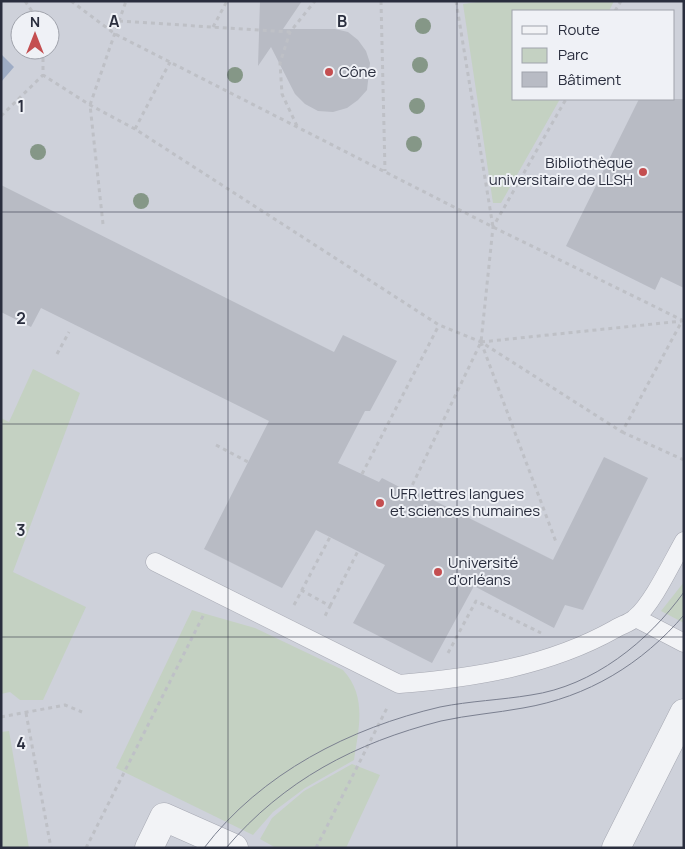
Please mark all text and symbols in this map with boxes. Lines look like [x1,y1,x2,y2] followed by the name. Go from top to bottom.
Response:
[10,10,60,60] north arrow
[109,10,120,32] text: A
[337,10,347,32] text: B
[512,10,675,100] legend
[30,12,40,31] text: N
[558,19,600,40] text: Route
[558,44,589,65] text: Parc
[339,61,376,82] place label: Cône
[323,66,335,78] marker: Cône
[558,69,621,90] text: Bâtiment
[17,95,25,117] text: 1
[489,152,633,190] place label: Bibliothèque universitaire de LLSH
[637,166,649,178] marker: Bibliothèque universitaire de LLSH
[16,307,26,329] text: 2
[390,483,540,521] place label: UFR lettres langues et sciences humaines
[374,497,386,509] marker: UFR lettres langues et sciences humaines
[16,519,26,541] text: 3
[448,552,519,590] place label: Université d'orléans
[432,566,444,578] marker: Université d'orléans
[16,732,26,754] text: 4

